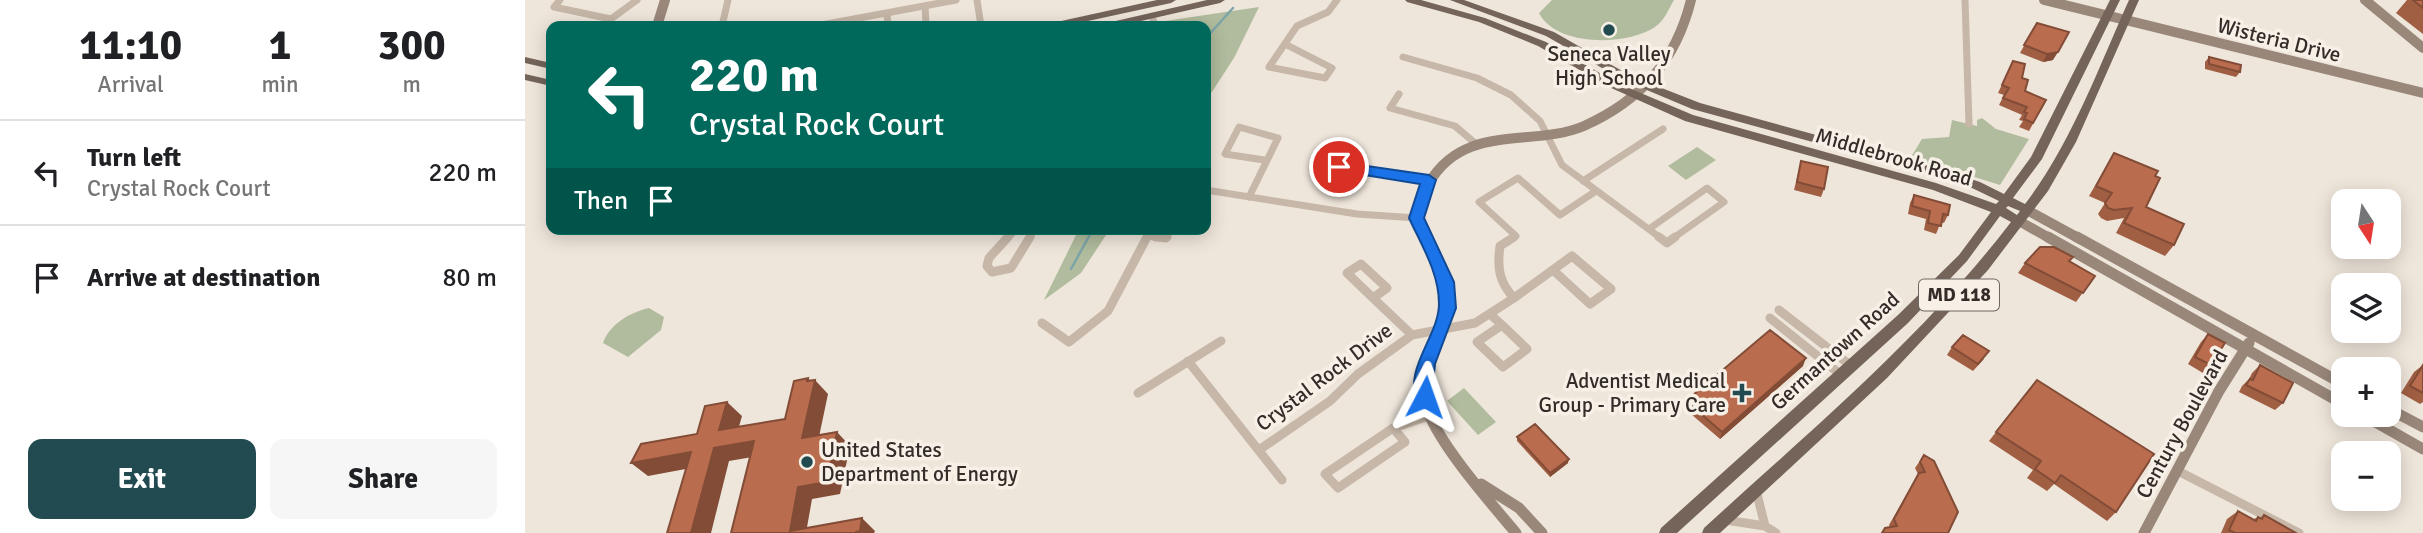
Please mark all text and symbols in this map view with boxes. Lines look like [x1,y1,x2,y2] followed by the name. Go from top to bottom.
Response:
[2215,12,2343,68] street label: Wisteria Drive
[79,20,182,71] text: 11:10
[269,20,291,71] text: 1
[378,20,446,71] text: 300
[1601,22,1617,38] marker: Seneca Valley High School
[1547,41,1671,91] place label: Seneca Valley High School
[689,45,819,105] text: 220 m
[574,49,665,140] icon: left
[98,70,164,99] text: Arrival
[261,70,299,99] text: min
[403,70,421,99] text: m
[689,105,944,144] text: Crystal Rock Court
[1813,122,1975,192] street label: Middlebrook Road
[1309,137,1369,197] pin
[87,142,181,174] text: Turn left
[1320,148,1358,186] icon: arrive
[28,154,66,192] icon: left
[428,157,497,189] text: 220 m
[87,174,270,203] text: Crystal Rock Court
[642,182,680,220] icon: arrive
[574,185,628,217] text: Then
[2331,189,2401,259] north arrow
[2331,189,2401,511] map controls
[28,259,66,297] icon: arrive
[87,262,320,294] text: Arrive at destination
[442,262,497,294] text: 80 m
[2331,273,2401,343] button: layers
[1919,280,1999,310] road number: MD 118
[1765,286,1905,416] street label: Germantown Road
[1251,317,1397,437] street label: Crystal Rock Drive
[2130,345,2234,503] street label: Century Boulevard
[2331,357,2401,427] button: +
[1388,360,1462,434] position arrow
[1539,368,1726,418] place label: Adventist Medical Group - Primary Care
[1732,383,1752,403] marker: Adventist Medical Group - Primary Care
[821,437,1018,487] place label: United States Department of Energy
[28,439,256,519] button: Exit
[270,439,497,519] button: Share
[2331,441,2401,511] button: −
[799,454,815,470] marker: United States Department of Energy

